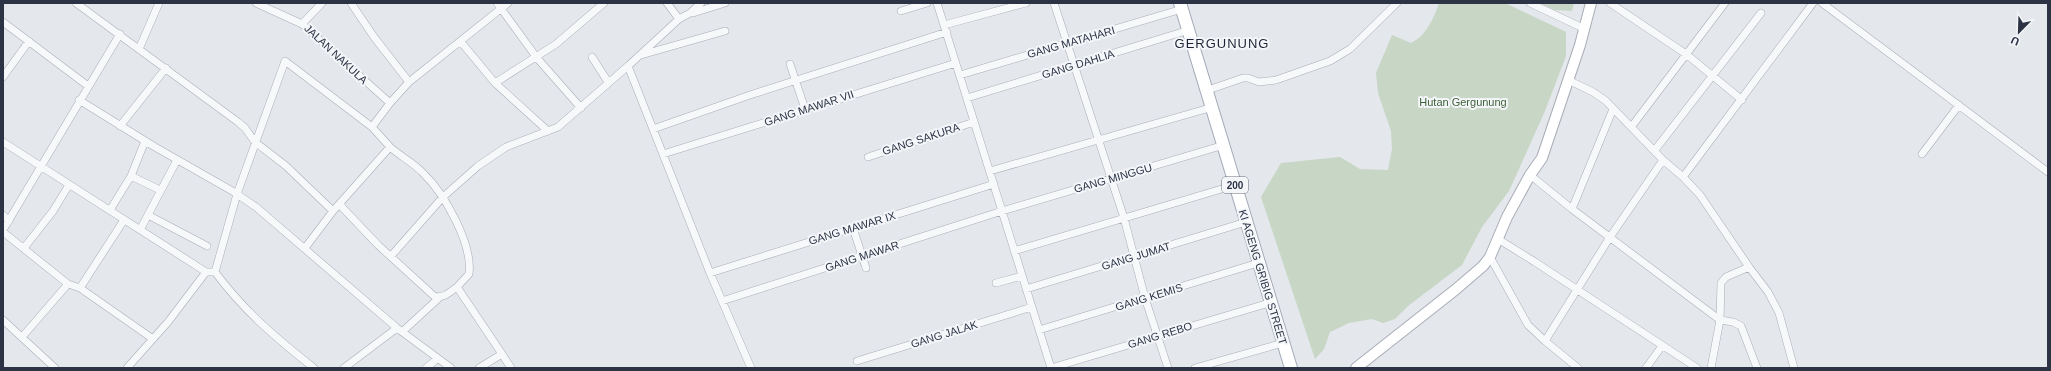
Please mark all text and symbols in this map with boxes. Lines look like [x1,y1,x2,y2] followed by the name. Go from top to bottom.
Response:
[1999,12,2039,52] north arrow
[302,22,370,87] street label: JALAN NAKULA
[1026,24,1116,60] street label: GANG MATAHARI
[2009,34,2021,48] text: U
[1175,36,1269,51] district label: GERGUNUNG
[1040,47,1116,81] street label: GANG DAHLIA
[763,88,855,128] street label: GANG MAWAR VII
[1419,96,1507,108] park label: Hutan Gergunung
[881,121,962,157] street label: GANG SAKURA
[1073,161,1153,195] street label: GANG MINGGU
[1222,177,1248,193] road number: 200
[1237,208,1289,346] street label: KI AGENG GRIBIG STREET
[807,209,898,247] street label: GANG MAWAR IX
[824,238,900,274] street label: GANG MAWAR
[1100,240,1172,272] street label: GANG JUMAT
[1114,281,1184,313] street label: GANG KEMIS
[909,318,979,350] street label: GANG JALAK
[1126,319,1194,350] street label: GANG REBO

